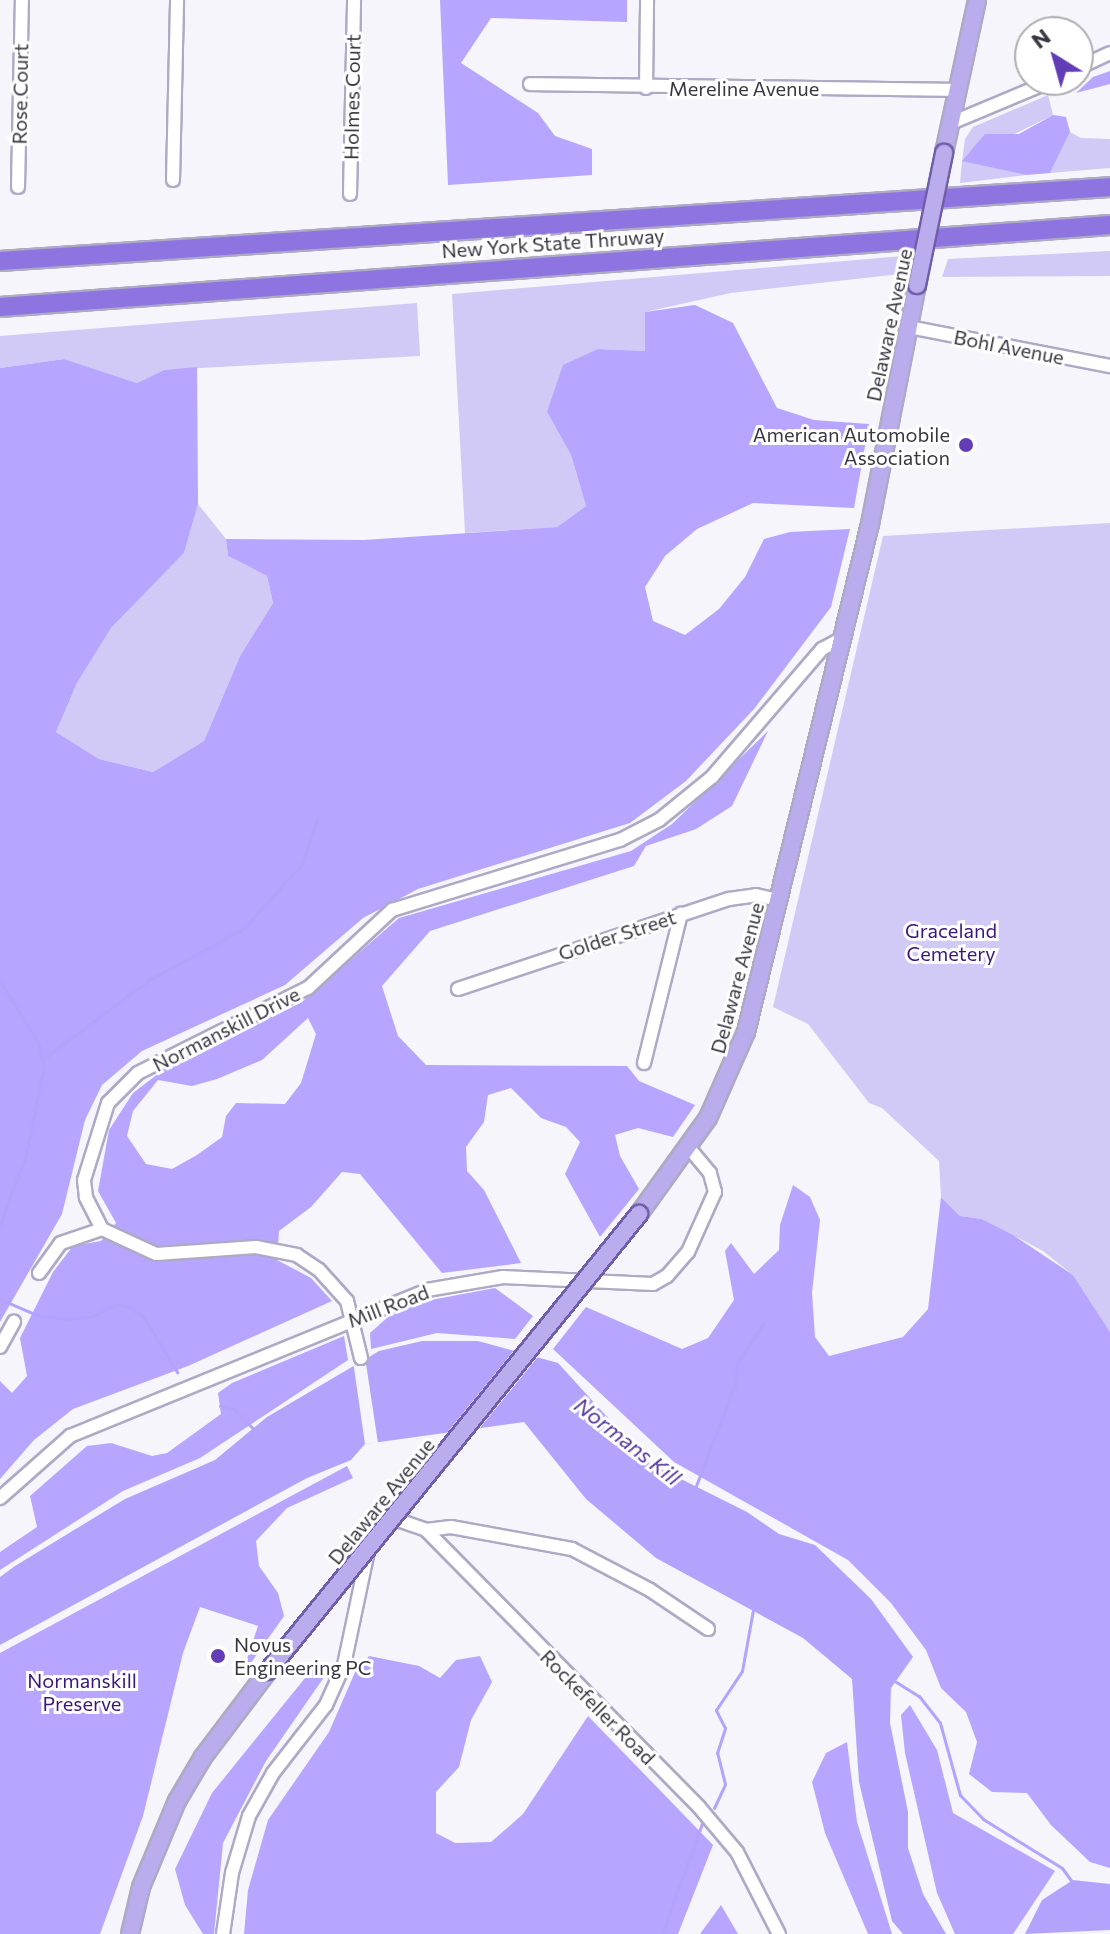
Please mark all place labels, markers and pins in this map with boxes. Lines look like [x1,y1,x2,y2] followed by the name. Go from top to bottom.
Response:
[753,422,950,469] place label: American Automobile Association
[957,436,975,454] marker: American Automobile Association
[234,1632,371,1679] place label: Novus Engineering PC
[209,1647,227,1665] marker: Novus Engineering PC

